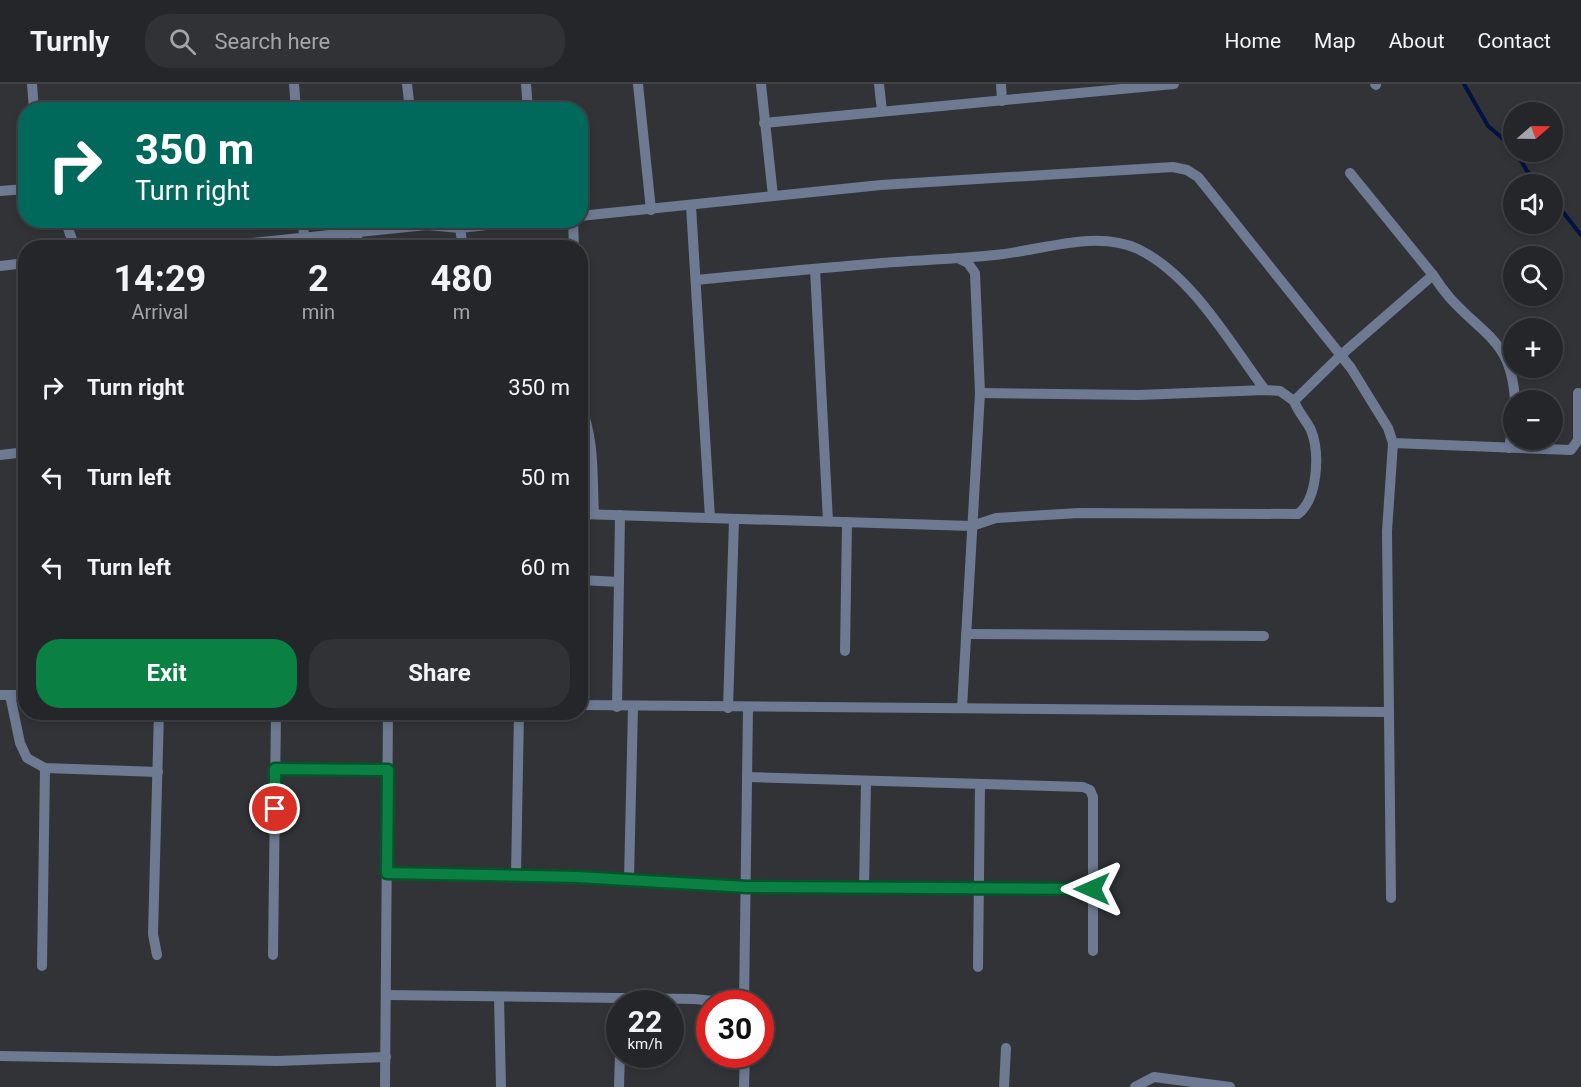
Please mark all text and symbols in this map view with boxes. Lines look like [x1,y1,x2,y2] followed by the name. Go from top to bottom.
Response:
[145,14,565,68] search box
[30,25,109,58] text: Turnly
[166,25,199,58] icon: search
[214,29,330,54] text: Search here
[1225,29,1281,53] text: Home
[1314,29,1356,53] text: Map
[1389,29,1445,53] text: About
[1478,29,1551,53] text: Contact
[1503,102,1563,162] north arrow
[1503,102,1563,450] map controls
[135,125,254,174] text: 350 m
[36,126,114,204] icon: right
[1503,174,1563,234] button: sound
[135,175,250,207] text: Turn right
[1503,246,1563,306] button: search
[113,258,206,300] text: 14:29
[308,258,329,300] text: 2
[431,258,493,300] text: 480
[131,300,188,324] text: Arrival
[302,300,335,324] text: min
[453,300,470,324] text: m
[1503,318,1563,378] button: +
[36,371,69,404] icon: right
[87,375,184,400] text: Turn right
[508,375,570,400] text: 350 m
[1503,390,1563,450] button: −
[36,461,69,494] icon: left
[87,465,171,490] text: Turn left
[521,465,570,490] text: 50 m
[36,551,69,584] icon: left
[87,555,171,580] text: Turn left
[521,555,570,580] text: 60 m
[36,639,297,708] button: Exit
[309,639,570,708] button: Share
[249,783,300,834] pin
[258,792,291,825] icon: arrive
[1060,857,1124,921] position arrow
[696,990,774,1068] speed limit sign: 30
[628,1004,662,1039] text: 22
[627,1035,663,1053] text: km/h

